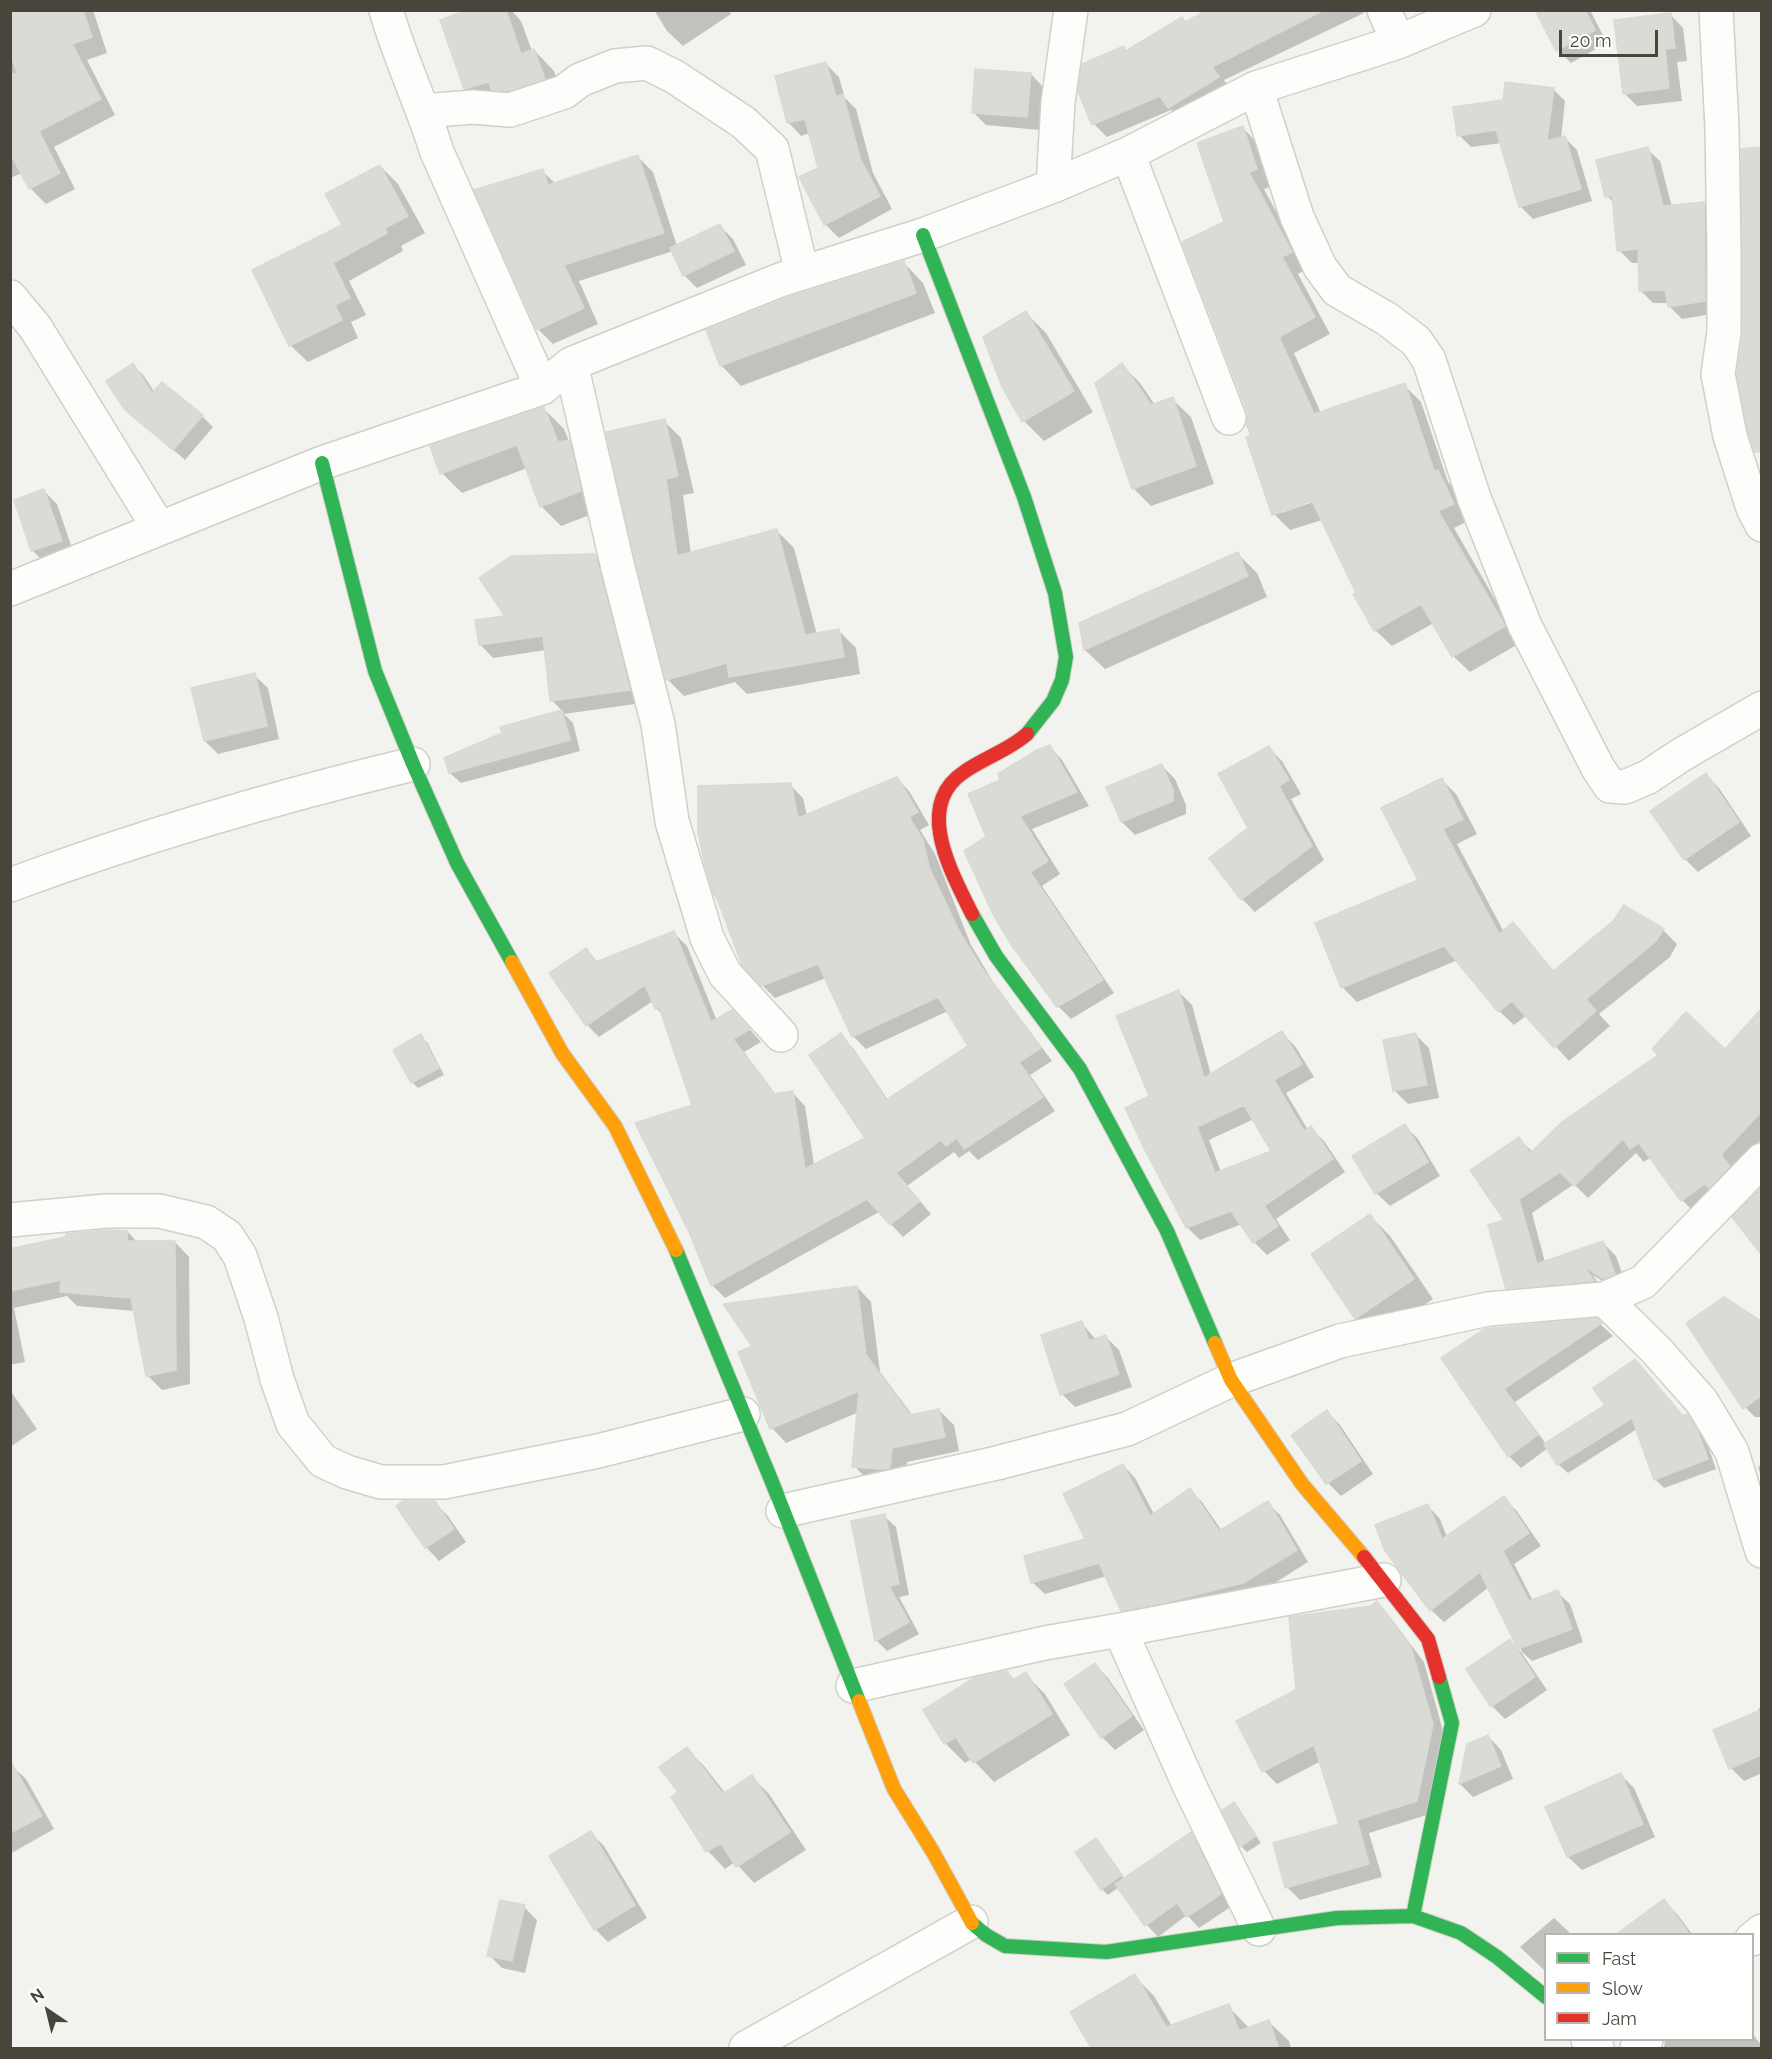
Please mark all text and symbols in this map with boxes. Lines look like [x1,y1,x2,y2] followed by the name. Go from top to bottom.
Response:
[1562,18,1661,56] scale bar
[1570,30,1612,51] text: 20 m
[1544,1933,1754,2041] legend
[1602,1948,1636,1969] text: Fast
[1602,1978,1643,1999] text: Slow
[18,1981,78,2041] north arrow
[27,1985,48,2007] text: N
[1602,2008,1637,2029] text: Jam

